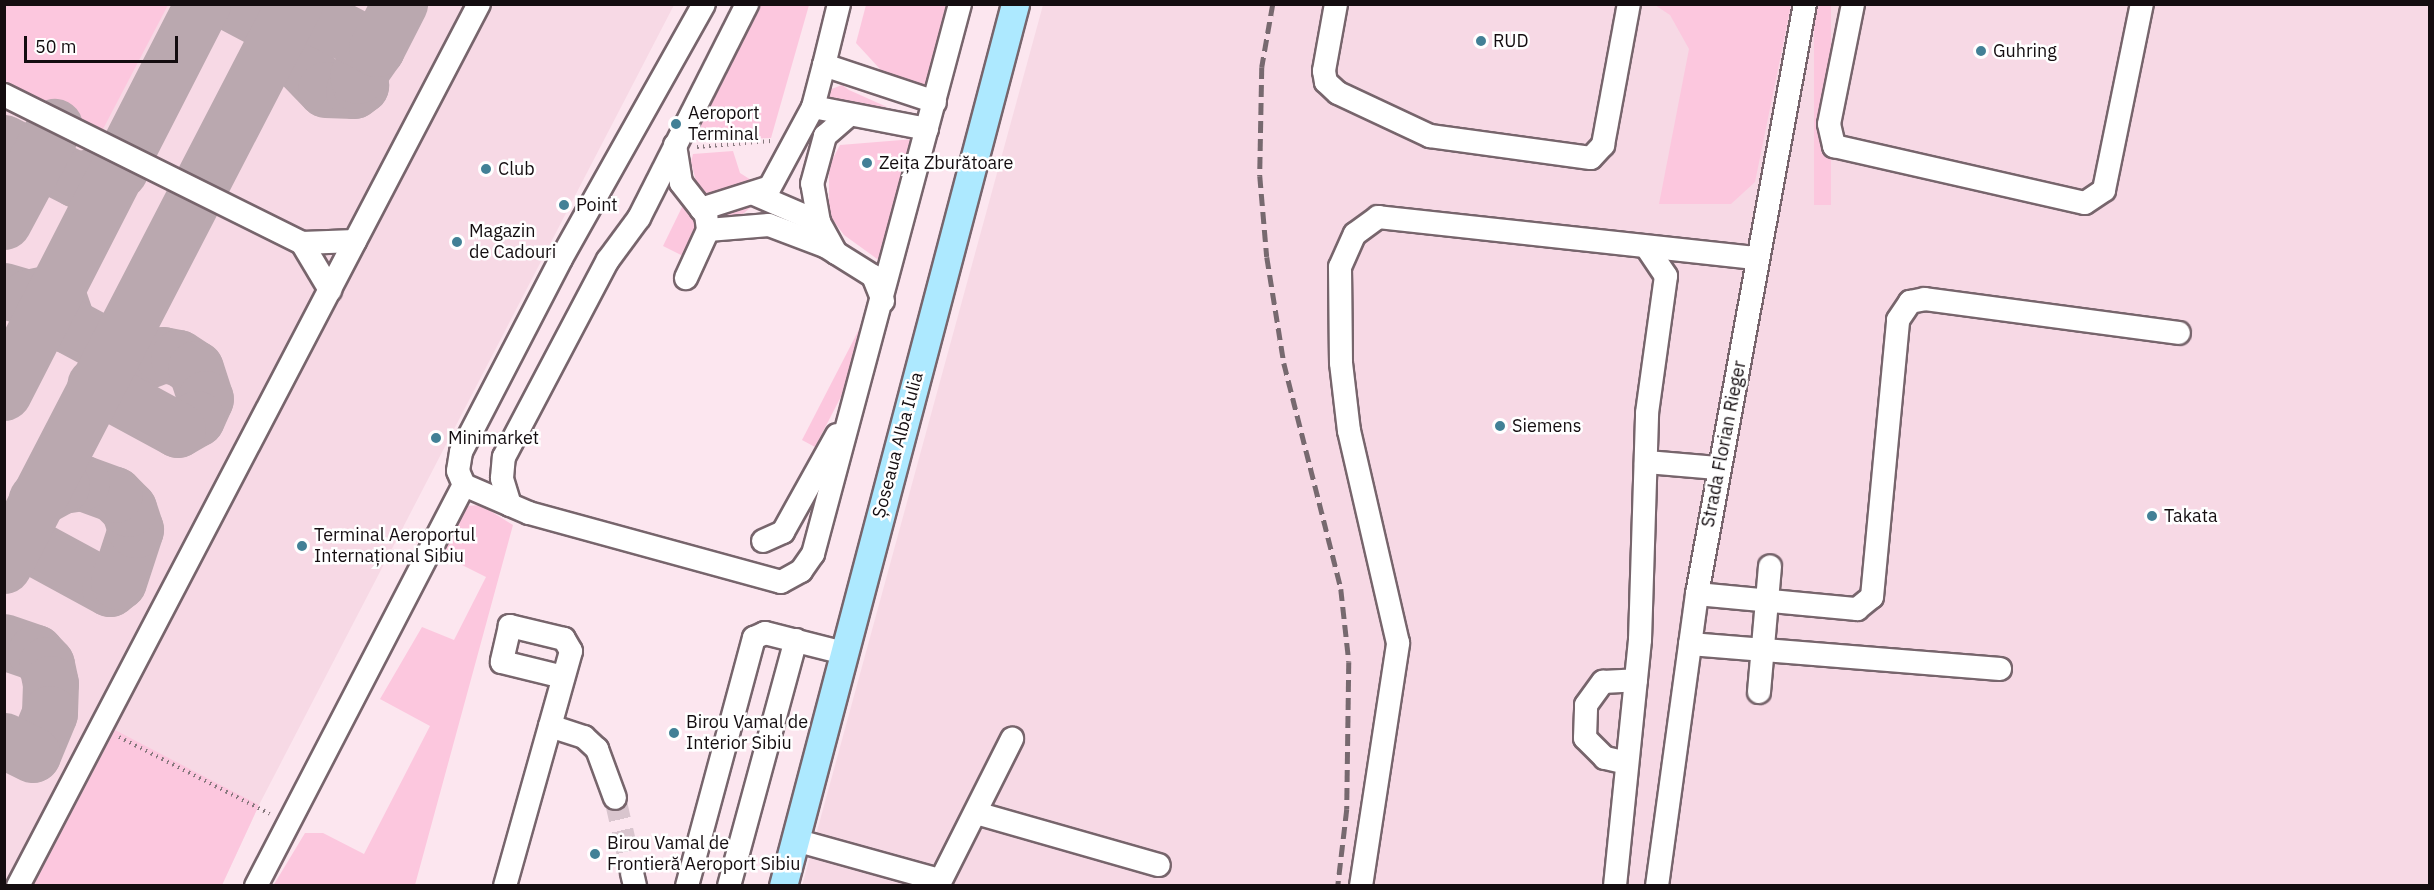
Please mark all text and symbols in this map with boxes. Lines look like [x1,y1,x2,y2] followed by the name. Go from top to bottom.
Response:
[27,24,182,62] scale bar
[1493,30,1529,52] place label: RUD
[1474,34,1488,48] marker: RUD
[35,35,77,58] text: 50 m
[1993,40,2057,62] place label: Guhring
[1974,44,1988,58] marker: Guhring
[688,103,760,146] place label: Aeroport Terminal
[669,117,683,131] marker: Aeroport Terminal
[879,152,1013,174] place label: Zeița Zburătoare
[860,156,874,170] marker: Zeița Zburătoare
[498,158,535,180] place label: Club
[479,162,493,176] marker: Club
[576,194,618,216] place label: Point
[557,198,571,212] marker: Point
[469,221,556,264] place label: Magazin de Cadouri
[450,235,464,249] marker: Magazin de Cadouri
[1697,359,1751,529] street label: Strada Florian Rieger
[868,370,928,520] street label: Șoseaua Alba Iulia
[1512,415,1581,437] place label: Siemens
[1493,419,1507,433] marker: Siemens
[448,427,539,449] place label: Minimarket
[429,431,443,445] marker: Minimarket
[2164,505,2218,527] place label: Takata
[2145,509,2159,523] marker: Takata
[314,525,475,568] place label: Terminal Aeroportul Internațional Sibiu
[295,539,309,553] marker: Terminal Aeroportul Internațional Sibiu
[686,712,808,754] place label: Birou Vamal de Interior Sibiu
[667,726,681,740] marker: Birou Vamal de Interior Sibiu
[607,833,801,876] place label: Birou Vamal de Frontieră Aeroport Sibiu
[588,847,602,861] marker: Birou Vamal de Frontieră Aeroport Sibiu

